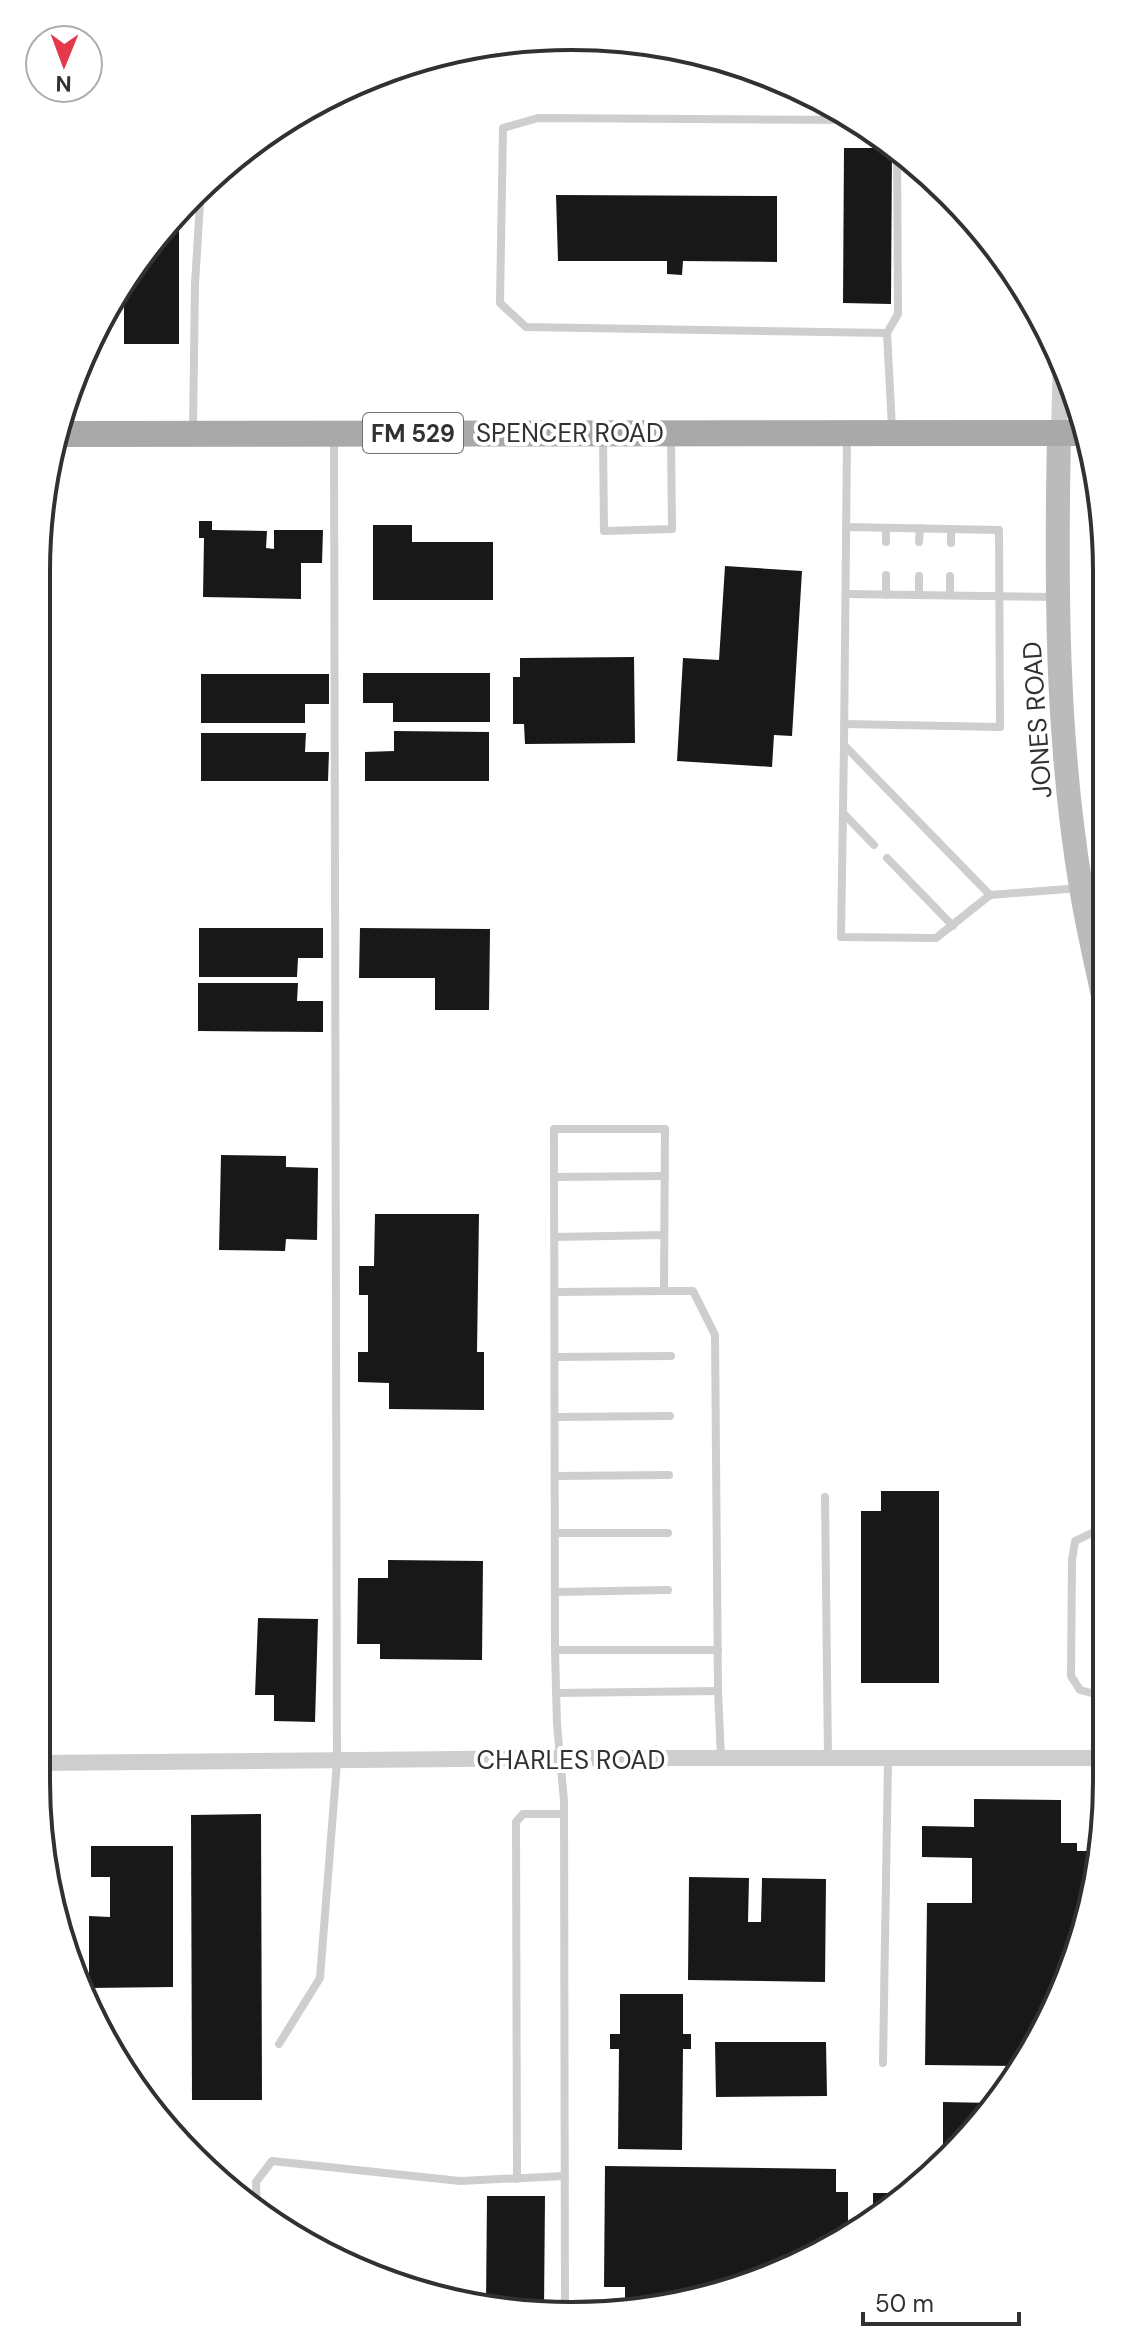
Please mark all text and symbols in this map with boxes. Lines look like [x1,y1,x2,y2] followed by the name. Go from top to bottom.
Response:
[24,24,104,104] north arrow
[55,69,72,98] text: N
[363,413,463,453] road number: FM 529
[476,416,664,450] street label: SPENCER ROAD
[1015,640,1059,800] street label: JONES ROAD
[477,1743,665,1777] street label: CHARLES ROAD
[863,2276,1019,2326] scale bar
[875,2288,934,2319] text: 50 m

